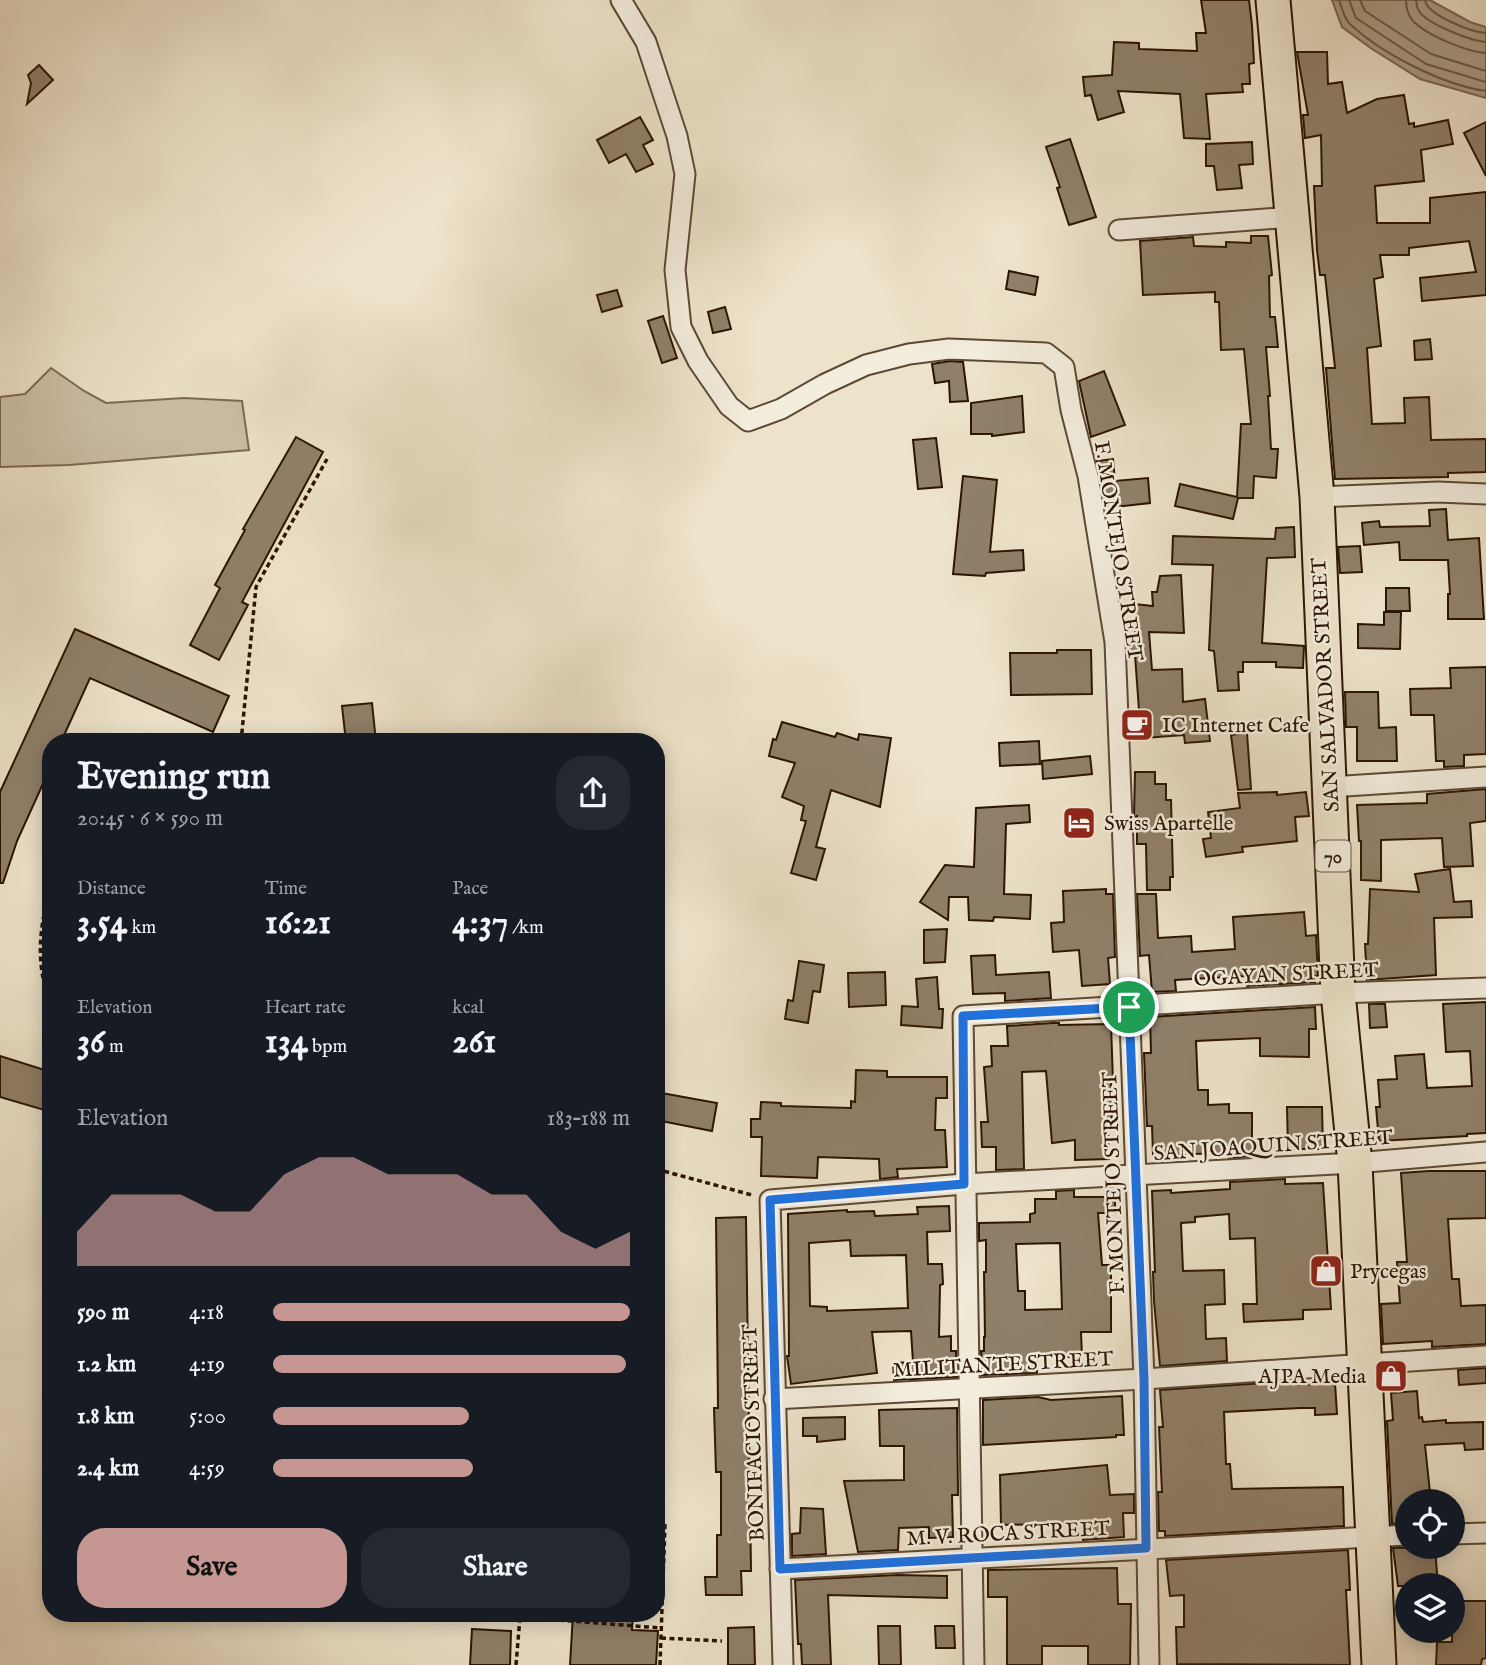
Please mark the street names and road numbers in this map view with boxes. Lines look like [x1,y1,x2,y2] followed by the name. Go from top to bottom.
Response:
[1087,439,1148,664] street label: F. MONTEJO STREET
[1306,556,1347,813] street label: SAN SALVADOR STREET
[1316,841,1350,872] road number: 70
[1193,957,1380,994] street label: OGAYAN STREET
[1097,1071,1132,1295] street label: F. MONTEJO STREET
[1153,1125,1394,1168] street label: SAN JOAQUIN STREET
[737,1323,772,1542] street label: BONIFACIO STREET
[892,1346,1115,1385] street label: MILITANTE STREET
[906,1516,1111,1553] street label: M. V. ROCA STREET

